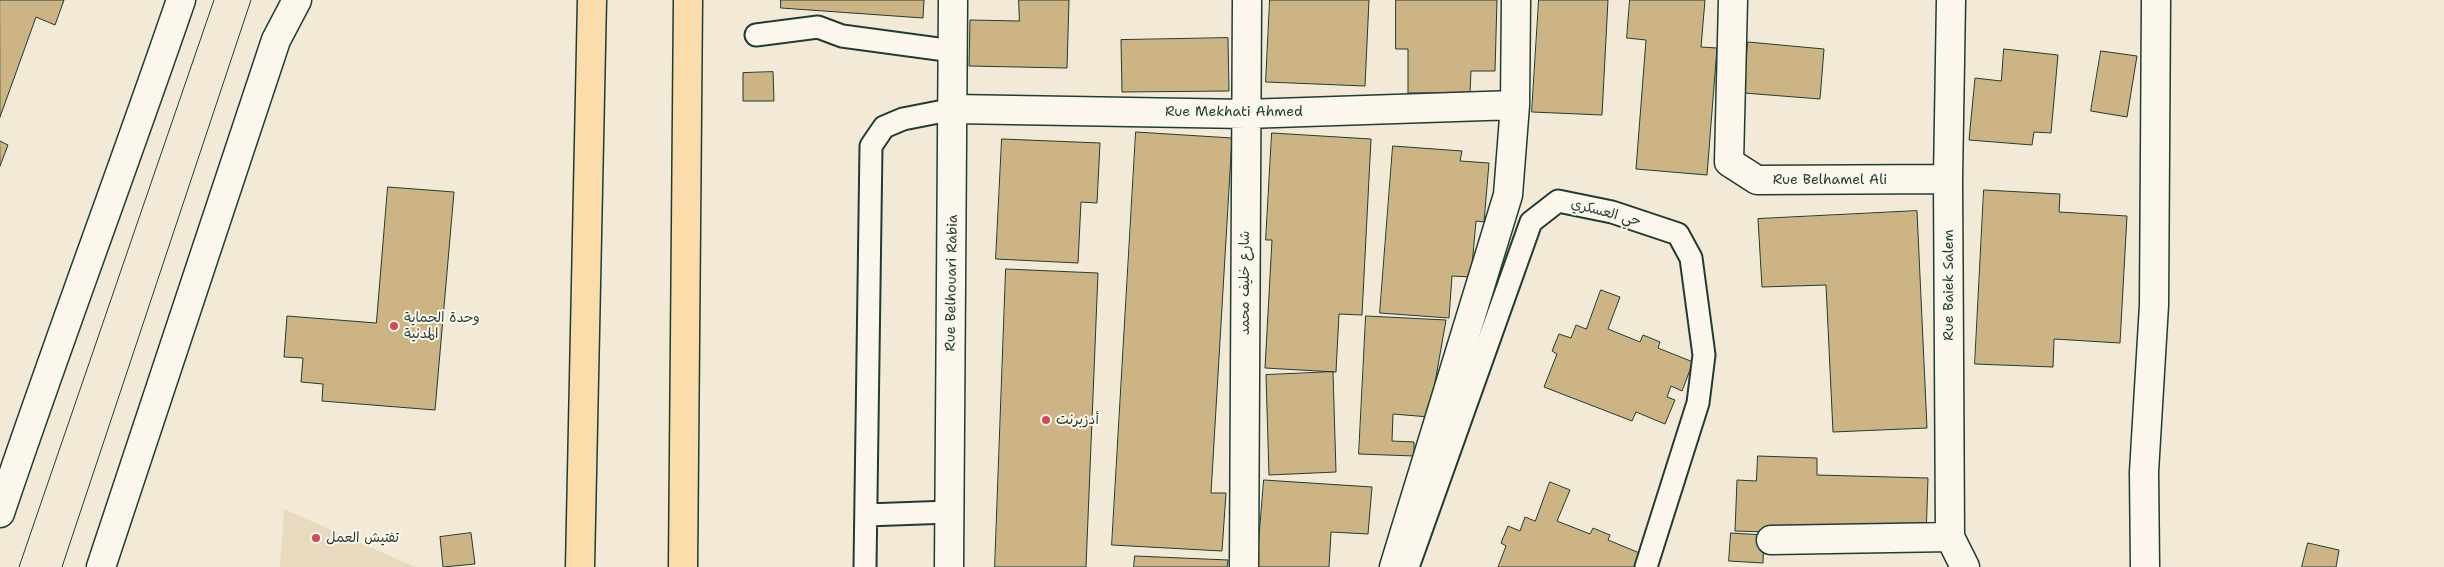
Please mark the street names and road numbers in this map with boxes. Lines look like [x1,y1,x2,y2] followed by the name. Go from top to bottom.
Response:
[1165,104,1303,120] street label: Rue Mekhati Ahmed
[1773,172,1887,188] street label: Rue Belhamel Ali
[1569,196,1643,230] street label: حي العسكري
[942,214,962,352] street label: Rue Belhouari Rabia
[1941,229,1957,341] street label: Rue Baiek Salem
[1237,231,1253,335] street label: شارع خليف محمد

